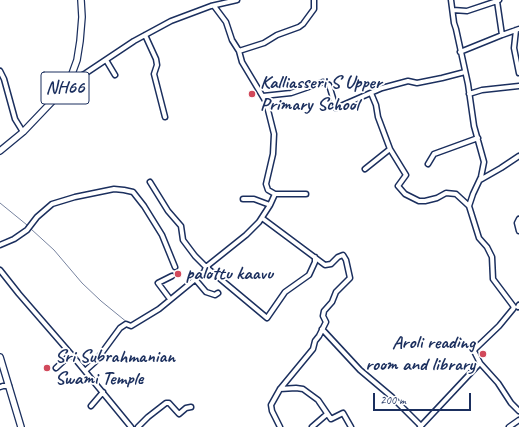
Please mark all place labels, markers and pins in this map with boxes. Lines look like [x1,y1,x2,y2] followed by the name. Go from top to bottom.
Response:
[260,72,382,116] place label: Kalliasseri S Upper Primary School
[247,89,257,99] marker: Kalliasseri S Upper Primary School
[186,263,273,285] place label: palottu kaavu
[173,269,183,279] marker: palottu kaavu
[365,332,475,376] place label: Aroli reading room and library
[55,346,175,390] place label: Sri Subrahmanian Swami Temple
[478,349,488,359] marker: Aroli reading room and library
[42,363,52,373] marker: Sri Subrahmanian Swami Temple

